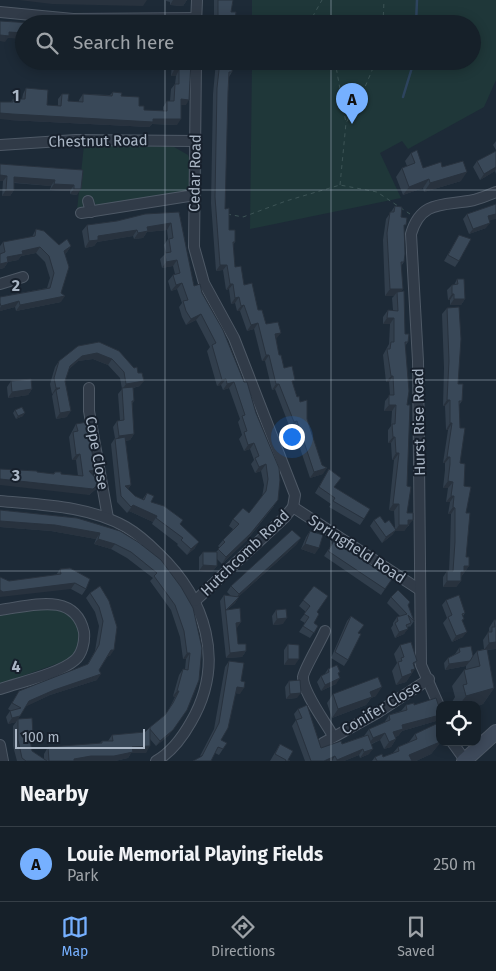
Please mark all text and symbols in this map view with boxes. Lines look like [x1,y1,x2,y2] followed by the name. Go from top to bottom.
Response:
[15,15,481,70] search box
[33,29,61,57] icon: search
[73,31,174,54] text: Search here
[336,83,368,124] pin: A
[12,86,20,105] text: 1
[48,131,148,151] street label: Chestnut Road
[185,134,205,212] street label: Cedar Road
[12,276,20,295] text: 2
[409,368,429,476] street label: Hurst Rise Road
[82,415,112,491] street label: Cope Close
[279,424,305,450] your location
[11,466,20,485] text: 3
[197,506,293,600] street label: Hutchcomb Road
[305,511,409,587] street label: Springfield Road
[11,657,21,676] text: 4
[338,677,424,739] street label: Conifer Close
[436,701,481,746] map controls
[436,701,481,746] button: locate
[15,726,145,749] scale bar
[22,729,59,746] text: 100 m
[20,781,88,807] text: Nearby
[67,843,323,866] text: Louie Memorial Playing Fields
[31,855,41,874] text: A
[433,855,476,874] text: 250 m
[67,866,99,885] text: Park
[61,913,89,960] tab: Map
[211,913,275,960] tab: Directions
[397,913,435,960] tab: Saved

